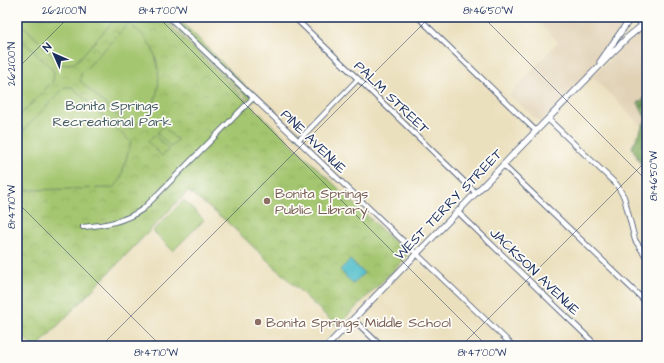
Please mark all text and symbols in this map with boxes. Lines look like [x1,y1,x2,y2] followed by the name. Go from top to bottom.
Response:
[42,4,86,18] text: 26°21'00"N
[139,4,188,18] text: 81°47'00"W
[463,4,513,18] text: 81°46'50"W
[34,34,74,74] north arrow
[40,39,55,55] text: N
[5,42,19,86] text: 26°21'00"N
[349,57,434,139] street label: PALM STREET
[53,96,172,132] park label: Bonita Springs Recreational Park
[276,105,351,179] street label: PINE AVENUE
[390,144,507,265] street label: WEST TERRY STREET
[647,151,661,201] text: 81°46'50"W
[5,184,19,229] text: 81°47'10"W
[275,184,368,220] place label: Bonita Springs Public Library
[262,196,272,206] marker: Bonita Springs Public Library
[485,223,584,321] street label: JACKSON AVENUE
[266,313,451,333] place label: Bonita Springs Middle School
[253,317,263,327] marker: Bonita Springs Middle School
[134,346,179,360] text: 81°47'10"W
[458,346,507,360] text: 81°47'00"W

